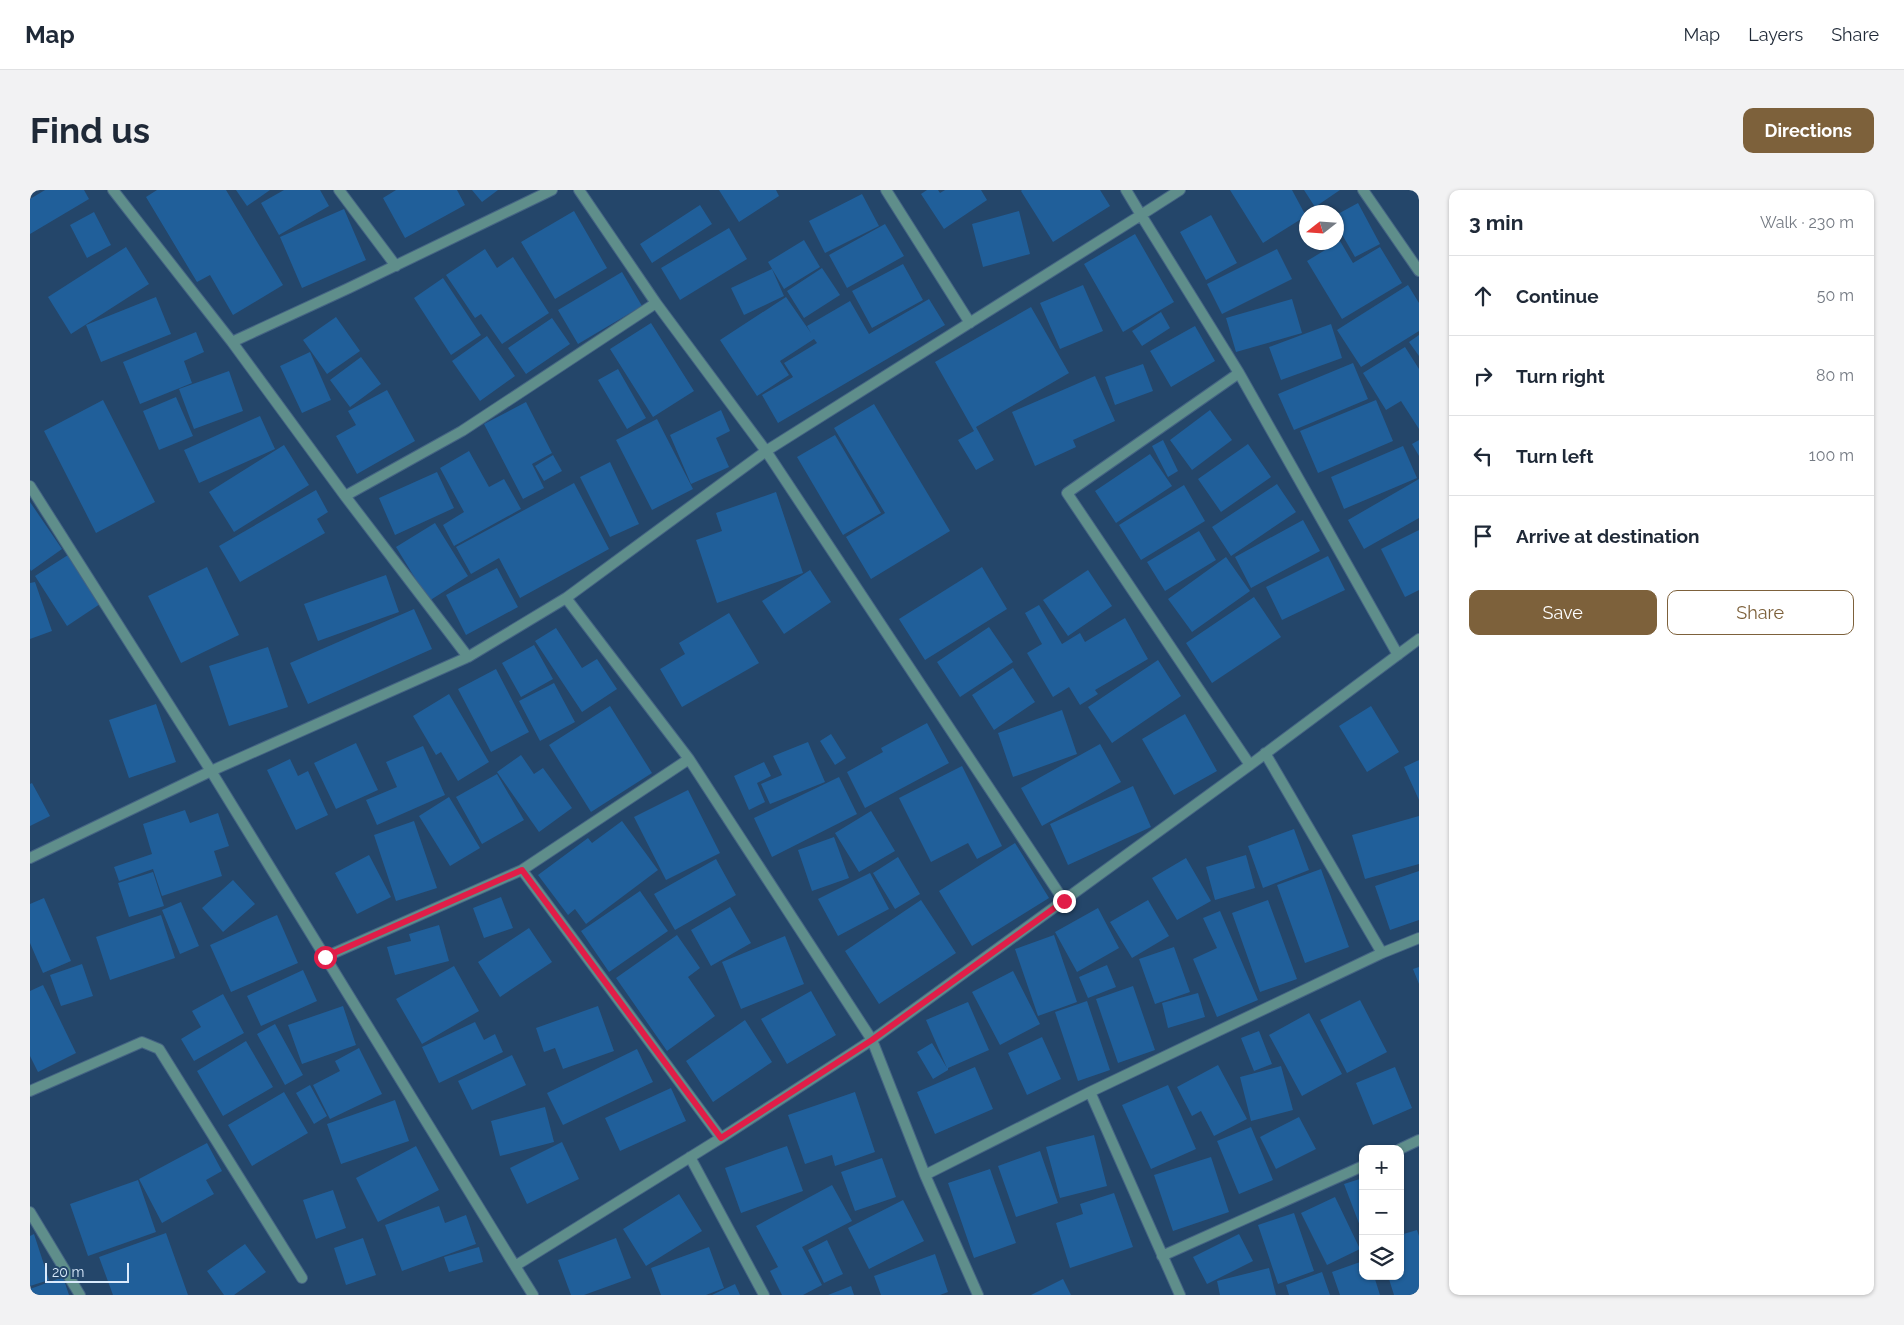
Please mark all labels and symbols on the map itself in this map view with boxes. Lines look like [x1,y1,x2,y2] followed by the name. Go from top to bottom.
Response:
[1299,205,1344,250] north arrow
[1053,890,1076,913] route end
[314,946,337,969] route start
[45,1260,129,1283] scale bar

